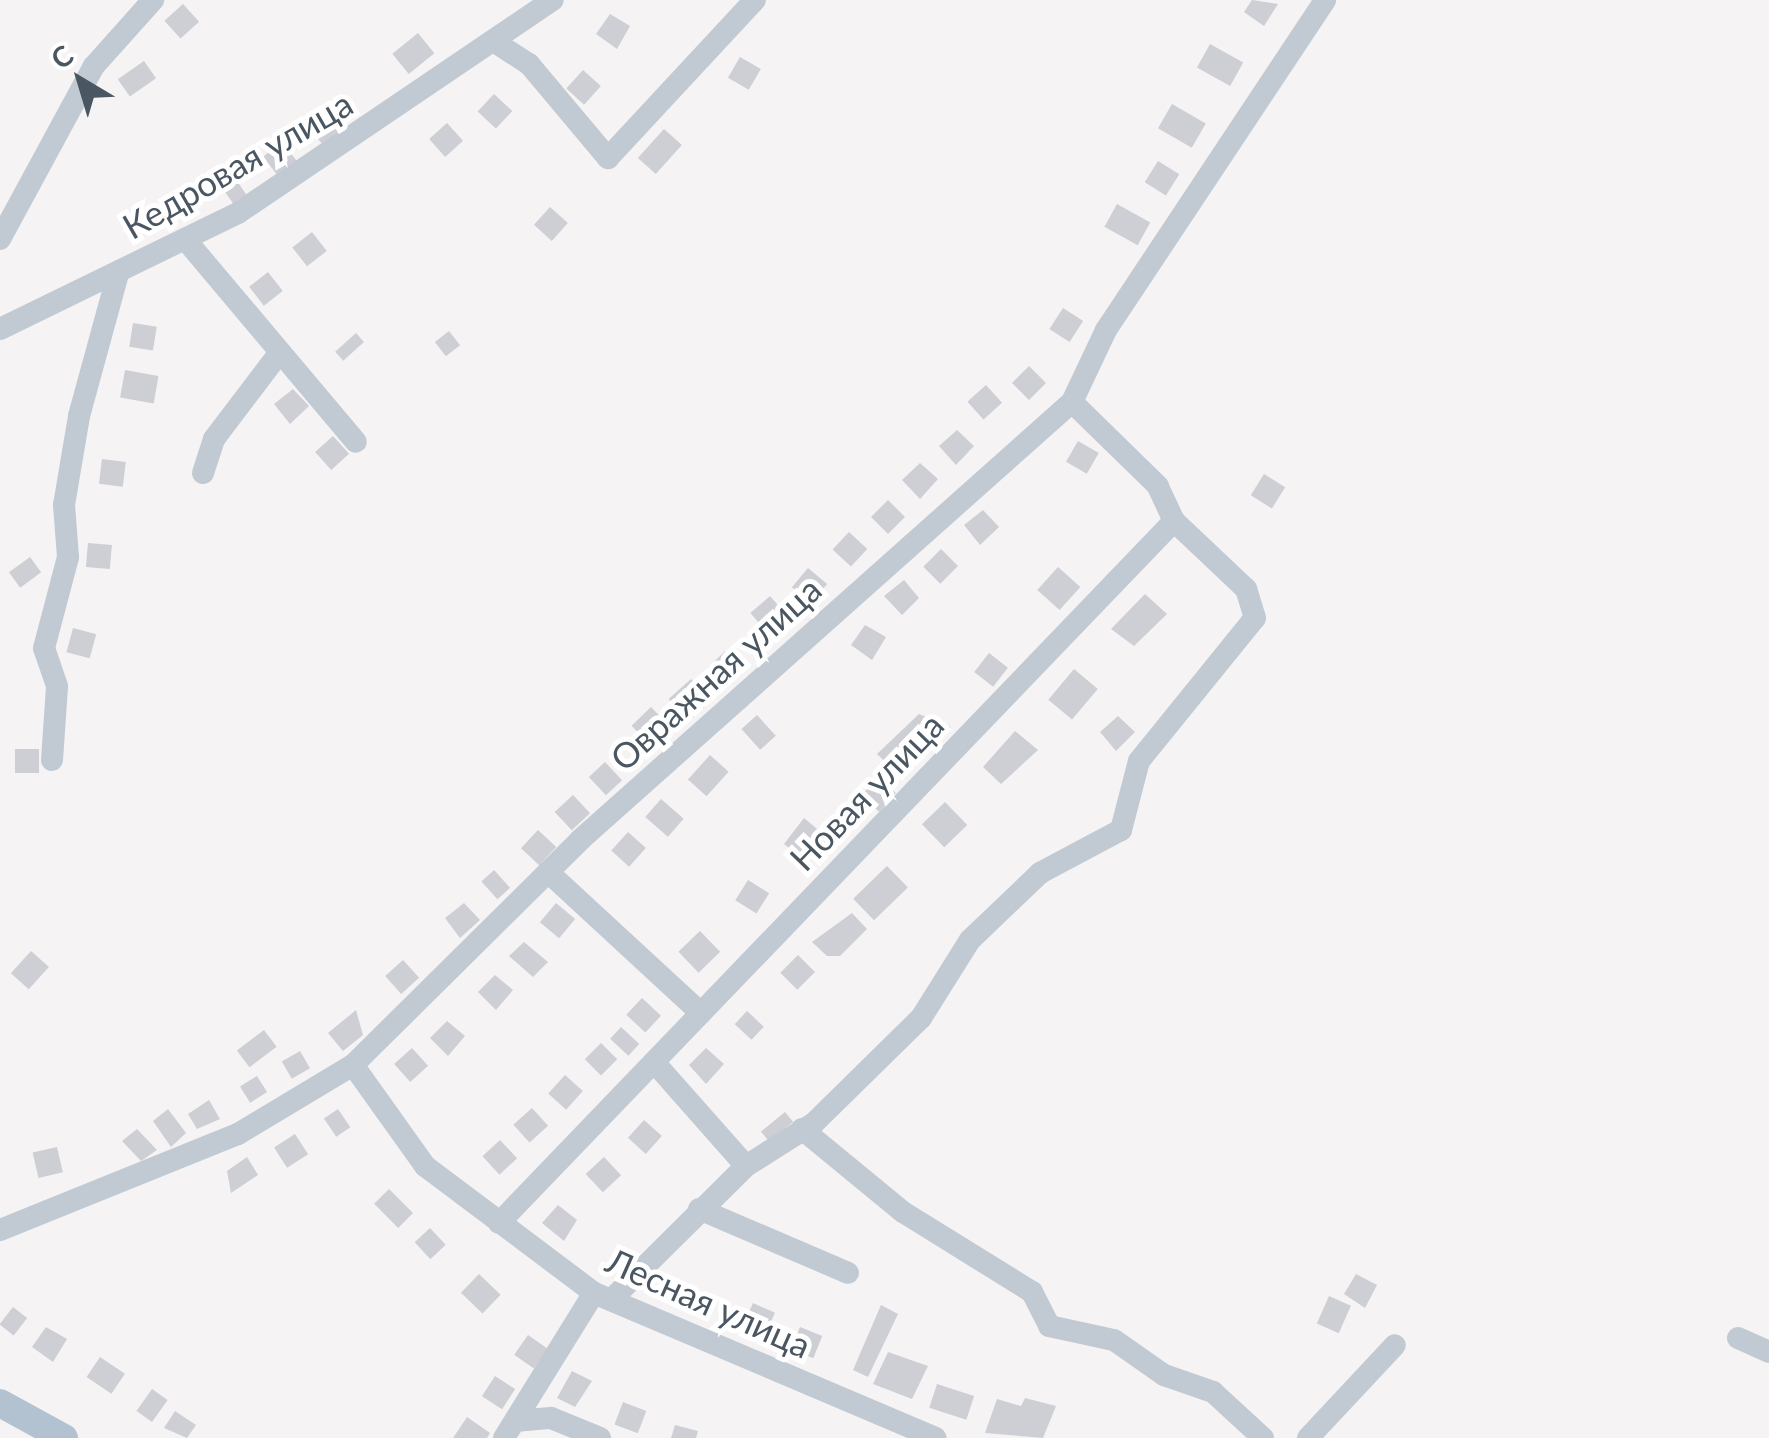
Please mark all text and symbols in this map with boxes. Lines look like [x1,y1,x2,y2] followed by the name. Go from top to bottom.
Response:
[30,30,130,130] north arrow
[44,37,79,75] text: С
[115,81,359,247] street label: Кедровая улица
[601,568,829,778] street label: Овражная улица
[781,704,951,878] street label: Новая улица
[600,1238,818,1366] street label: Лесная улица

